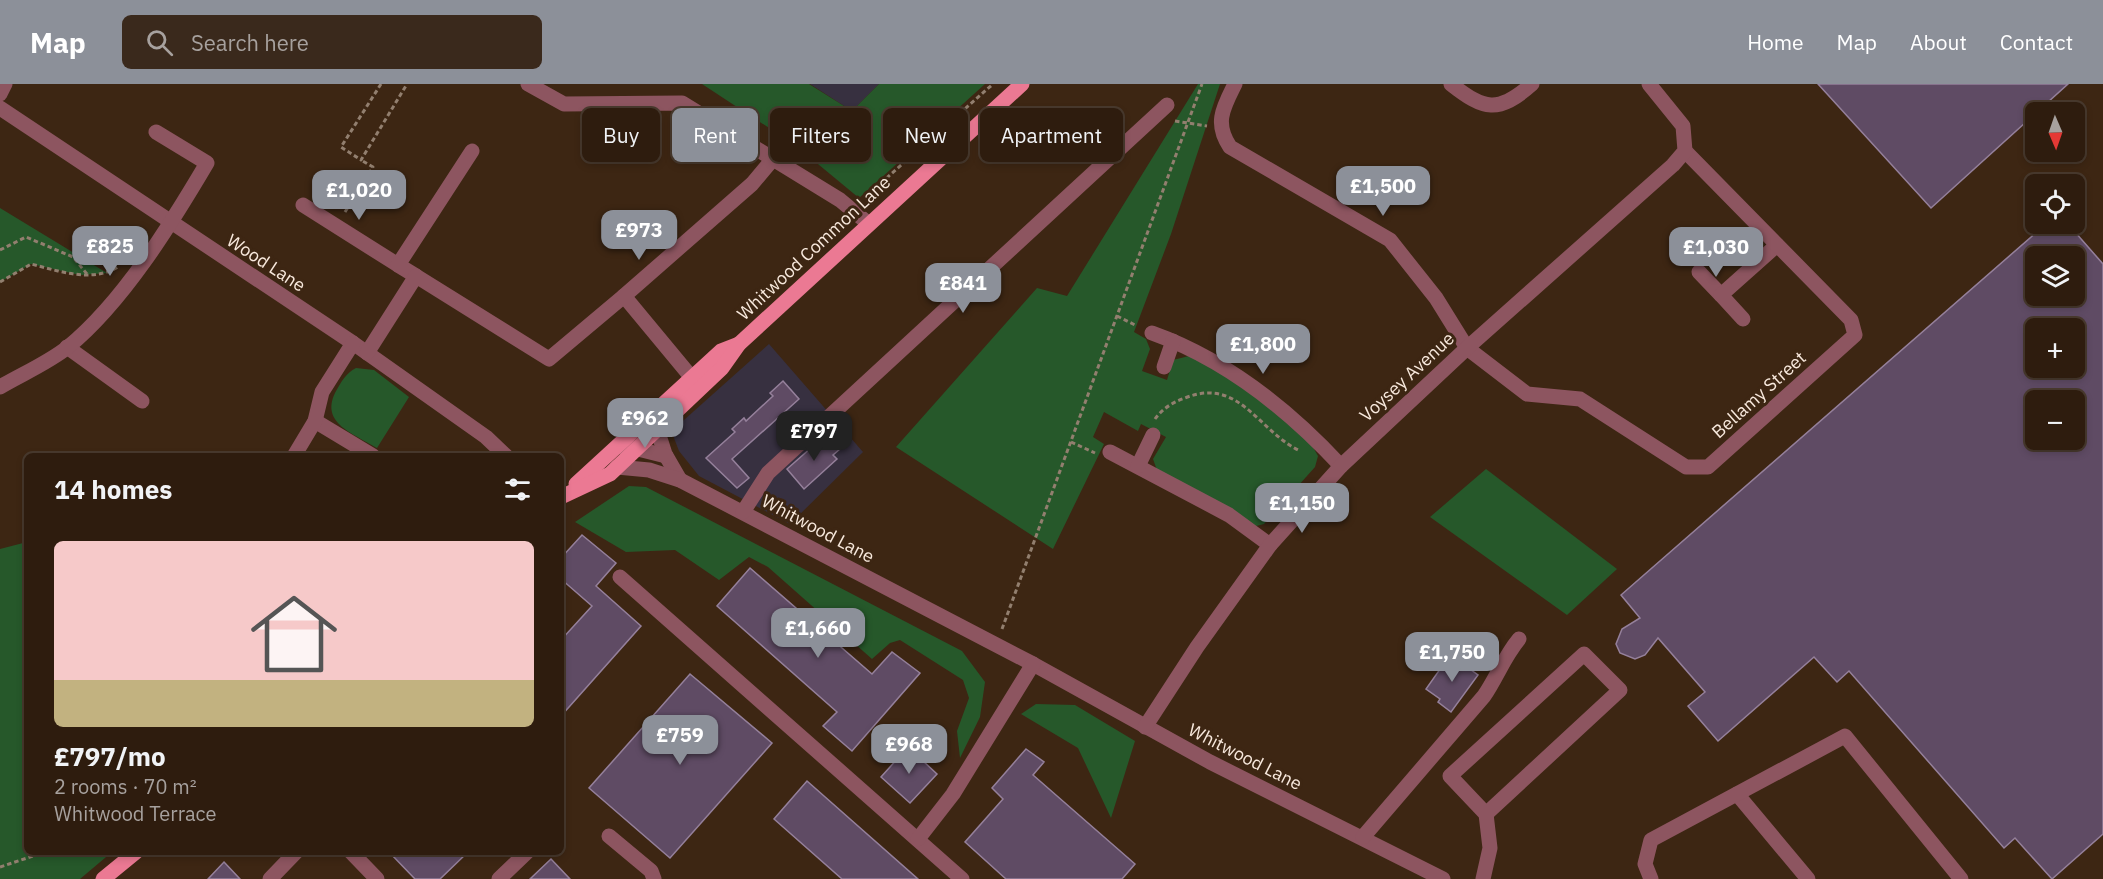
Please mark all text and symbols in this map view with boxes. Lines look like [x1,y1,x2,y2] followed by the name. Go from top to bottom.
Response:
[122,15,542,69] search box
[30,24,86,61] text: Map
[143,26,176,59] icon: search
[191,28,309,57] text: Search here
[1747,28,1804,56] text: Home
[1837,28,1877,56] text: Map
[1910,28,1967,56] text: About
[2000,28,2073,56] text: Contact
[2025,102,2085,162] north arrow
[2025,102,2085,450] map controls
[582,108,660,162] chip: Buy
[672,108,758,162] chip: Rent
[770,108,871,162] chip: Filters
[883,108,968,162] chip: New
[980,108,1123,162] chip: Apartment
[1334,166,1432,217] pin: £1,500
[310,170,408,221] pin: £1,020
[732,170,895,325] street label: Whitwood Common Lane
[1350,172,1416,199] text: £1,500
[2025,174,2085,234] button: locate
[326,176,392,203] text: £1,020
[603,210,675,261] pin: £973
[615,216,663,243] text: £973
[74,226,146,277] pin: £825
[1667,227,1765,278] pin: £1,030
[223,229,310,297] street label: Wood Lane
[86,232,134,259] text: £825
[1683,233,1749,260] text: £1,030
[2025,246,2085,306] button: layers
[927,263,999,314] pin: £841
[939,269,987,296] text: £841
[2025,318,2085,378] button: +
[1214,324,1312,375] pin: £1,800
[1354,327,1459,426] street label: Voysey Avenue
[1230,330,1296,357] text: £1,800
[1707,346,1811,443] street label: Bellamy Street
[2025,390,2085,450] button: −
[609,398,681,449] pin: £962
[621,404,669,431] text: £962
[778,411,850,462] pin: £797
[790,417,838,444] text: £797
[54,472,172,506] text: 14 homes
[501,473,534,506] icon: filters
[1253,483,1351,534] pin: £1,150
[758,489,879,568] street label: Whitwood Lane
[1269,489,1335,516] text: £1,150
[240,580,348,688] icon: home
[769,608,867,659] pin: £1,660
[785,614,851,641] text: £1,660
[1403,632,1501,683] pin: £1,750
[1419,638,1485,665] text: £1,750
[644,715,716,766] pin: £759
[1185,718,1306,795] street label: Whitwood Lane
[656,721,704,748] text: £759
[873,724,945,775] pin: £968
[885,730,933,757] text: £968
[54,739,166,773] text: £797/mo
[54,773,197,800] text: 2 rooms · 70 m²
[54,800,217,827] text: Whitwood Terrace

